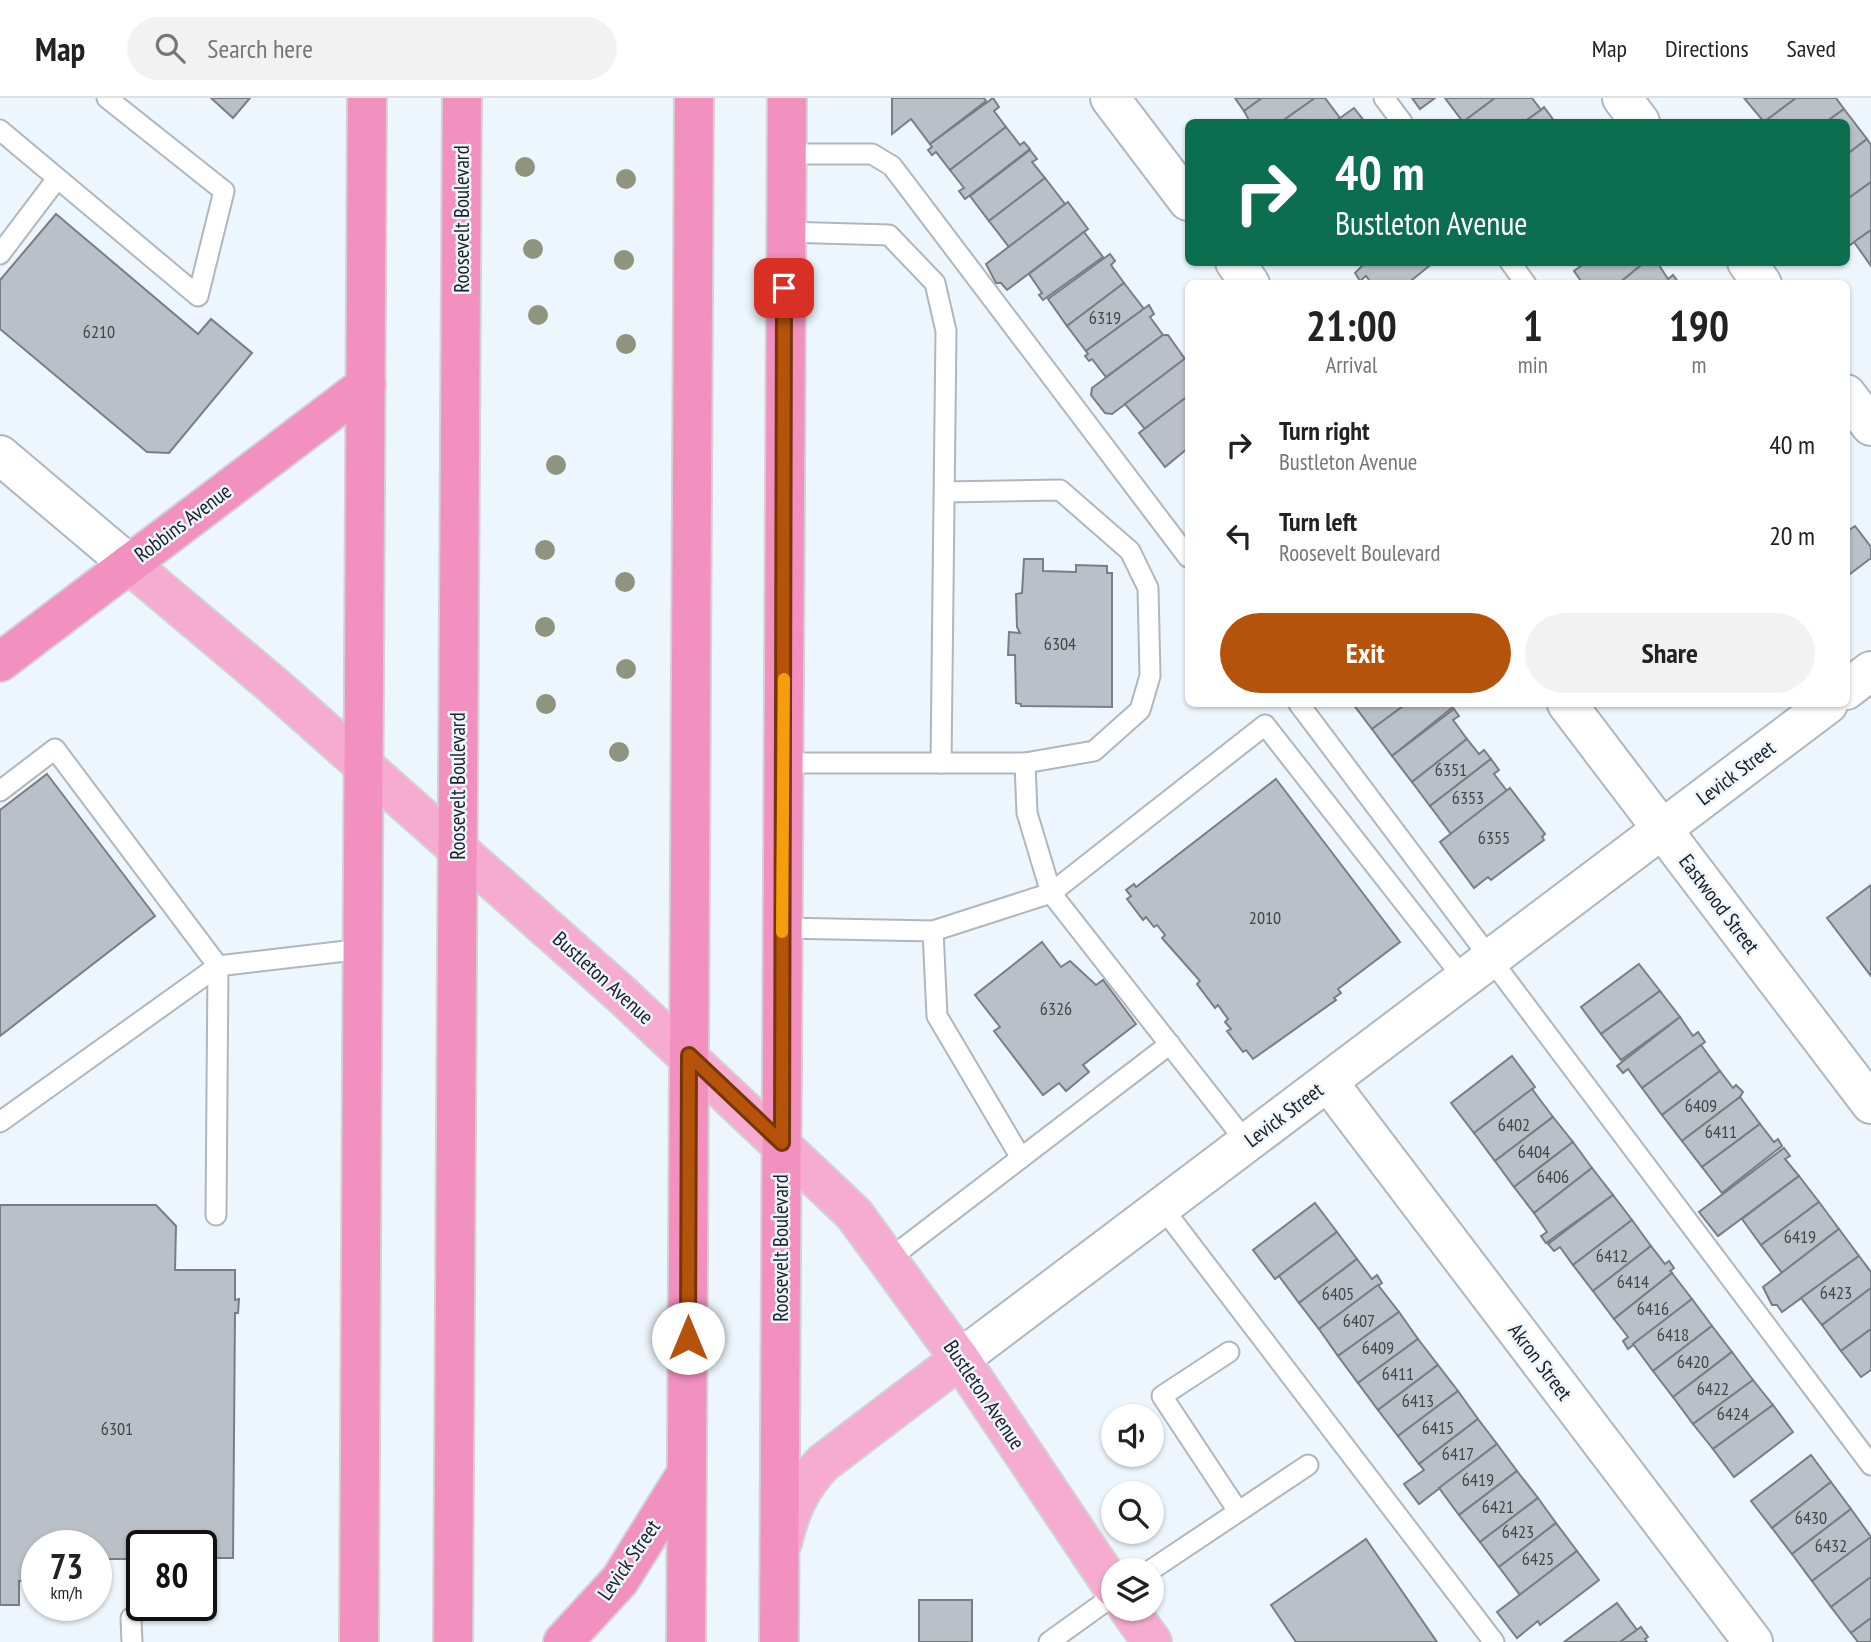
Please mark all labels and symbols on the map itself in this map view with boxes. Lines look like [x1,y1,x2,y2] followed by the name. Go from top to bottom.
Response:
[448,145,475,293] street label: Roosevelt Boulevard
[754,258,814,318] pin
[1089,306,1121,329] house number: 6319
[83,320,115,343] house number: 6210
[129,477,237,568] street label: Robbins Avenue
[1044,632,1076,655] house number: 6304
[444,712,471,860] street label: Roosevelt Boulevard
[1691,734,1781,811] street label: Levick Street
[1435,758,1467,781] house number: 6351
[1452,786,1484,809] house number: 6353
[1478,826,1510,849] house number: 6355
[1673,849,1766,959] street label: Eastwood Street
[1249,906,1281,929] house number: 2010
[547,925,659,1030] street label: Bustleton Avenue
[1040,997,1072,1020] house number: 6326
[1239,1076,1329,1153] street label: Levick Street
[1685,1094,1717,1117] house number: 6409
[1498,1113,1530,1136] house number: 6402
[1705,1120,1737,1143] house number: 6411
[1518,1140,1550,1163] house number: 6404
[1537,1165,1569,1188] house number: 6406
[767,1174,794,1322] street label: Roosevelt Boulevard
[1784,1225,1816,1248] house number: 6419
[1596,1244,1628,1267] house number: 6412
[1617,1270,1649,1293] house number: 6414
[1820,1281,1852,1304] house number: 6423
[1322,1282,1354,1305] house number: 6405
[1637,1297,1669,1320] house number: 6416
[651,1301,725,1375] position arrow
[1343,1309,1375,1332] house number: 6407
[1503,1318,1578,1406] street label: Akron Street
[1657,1323,1689,1346] house number: 6418
[938,1335,1031,1455] street label: Bustleton Avenue
[1362,1336,1394,1359] house number: 6409
[1677,1350,1709,1373] house number: 6420
[1382,1362,1414,1385] house number: 6411
[1697,1377,1729,1400] house number: 6422
[1402,1389,1434,1412] house number: 6413
[1717,1402,1749,1425] house number: 6424
[1422,1416,1454,1439] house number: 6415
[101,1417,133,1440] house number: 6301
[1442,1442,1474,1465] house number: 6417
[1462,1468,1494,1491] house number: 6419
[1482,1495,1514,1518] house number: 6421
[1795,1506,1827,1529] house number: 6430
[591,1514,666,1605] street label: Levick Street
[1502,1520,1534,1543] house number: 6423
[126,1530,217,1621] speed limit sign: 80
[1815,1534,1847,1557] house number: 6432
[1522,1547,1554,1570] house number: 6425

